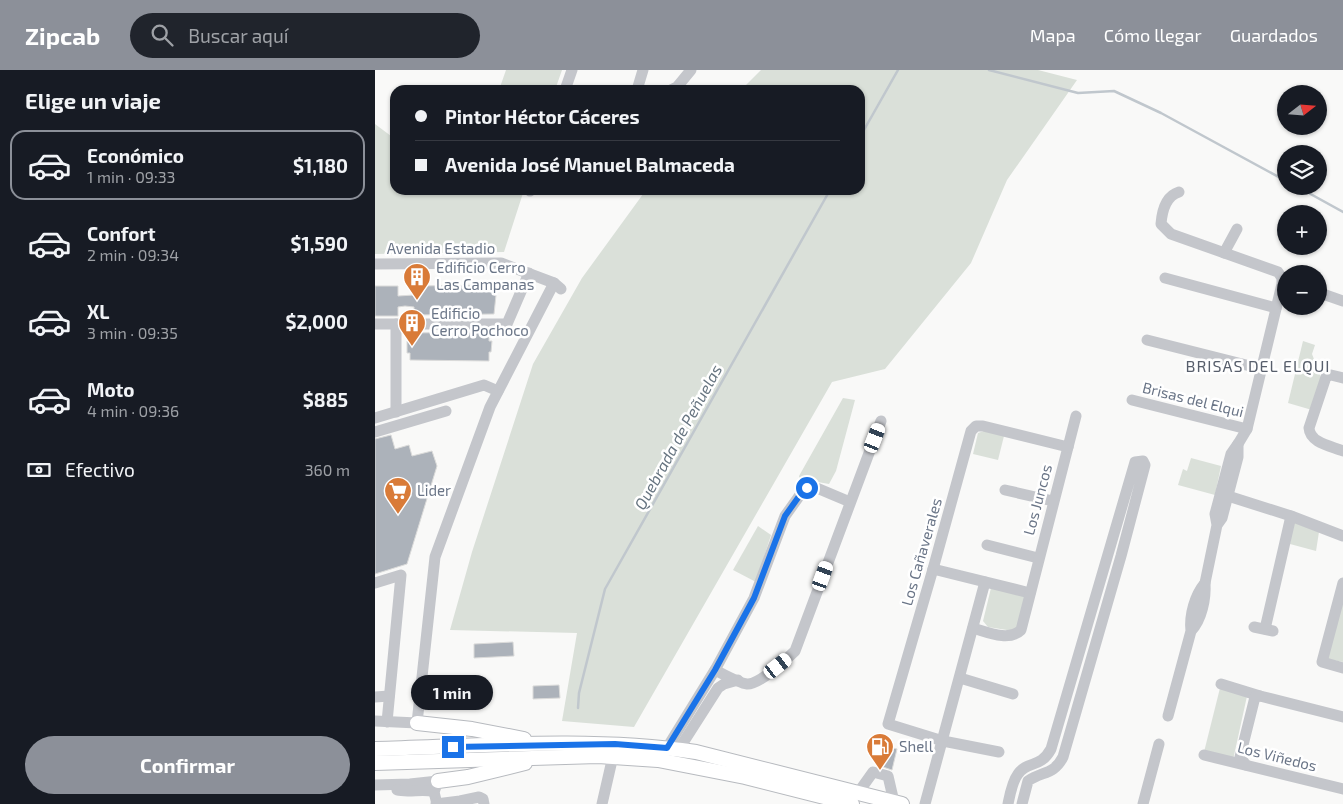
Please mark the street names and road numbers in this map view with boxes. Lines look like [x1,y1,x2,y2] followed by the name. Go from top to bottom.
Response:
[387,239,495,257] street label: Avenida Estadio
[1141,378,1246,420] street label: Brisas del Elqui
[1019,462,1055,537] street label: Los Juncos
[897,496,945,608] street label: Los Cañaverales
[1236,737,1319,775] street label: Los Viñedos

